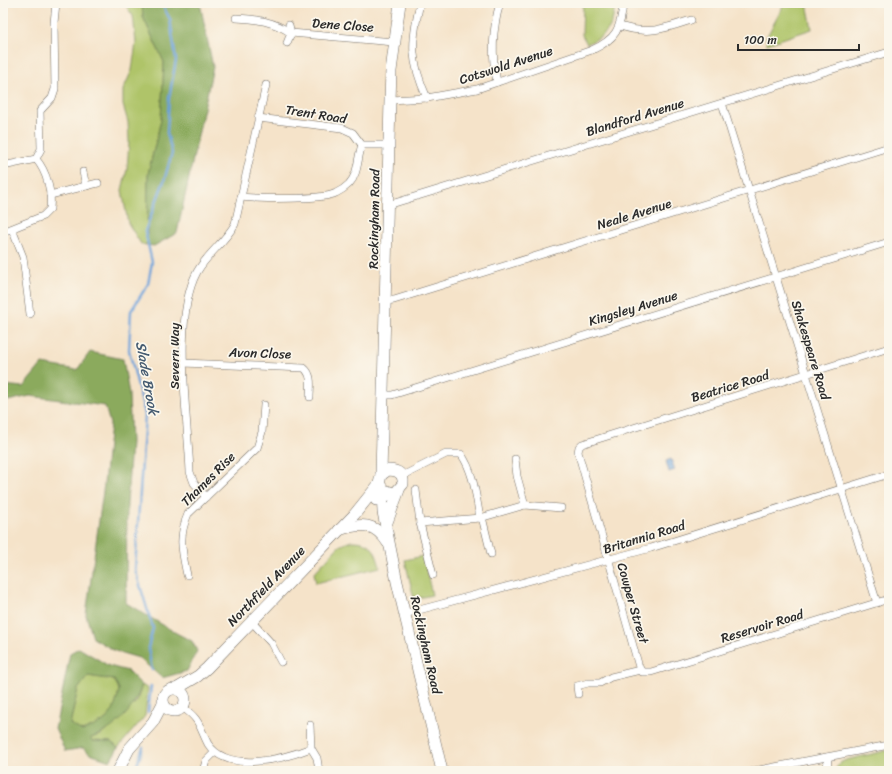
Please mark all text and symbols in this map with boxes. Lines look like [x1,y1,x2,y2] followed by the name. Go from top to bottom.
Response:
[311,11,375,39] street label: Dene Close
[738,26,859,52] scale bar
[744,29,777,51] text: 100 m
[456,39,556,91] street label: Cotswold Avenue
[583,91,687,143] street label: Blandford Avenue
[284,98,349,130] street label: Trent Road
[362,168,386,269] street label: Rockingham Road
[594,192,674,236] street label: Neale Avenue
[585,283,681,333] street label: Kingsley Avenue
[785,297,837,404] street label: Shakespeare Road
[163,322,186,389] street label: Severn Way
[128,339,166,418] water label: Slade Brook
[228,340,291,366] street label: Avon Close
[688,363,773,409] street label: Beatrice Road
[175,446,241,512] street label: Thames Rise
[600,513,689,560] street label: Britannia Road
[221,540,311,632] street label: Northfield Avenue
[610,560,656,647] street label: Cowper Street
[404,594,449,697] street label: Rockingham Road
[718,602,807,649] street label: Reservoir Road

